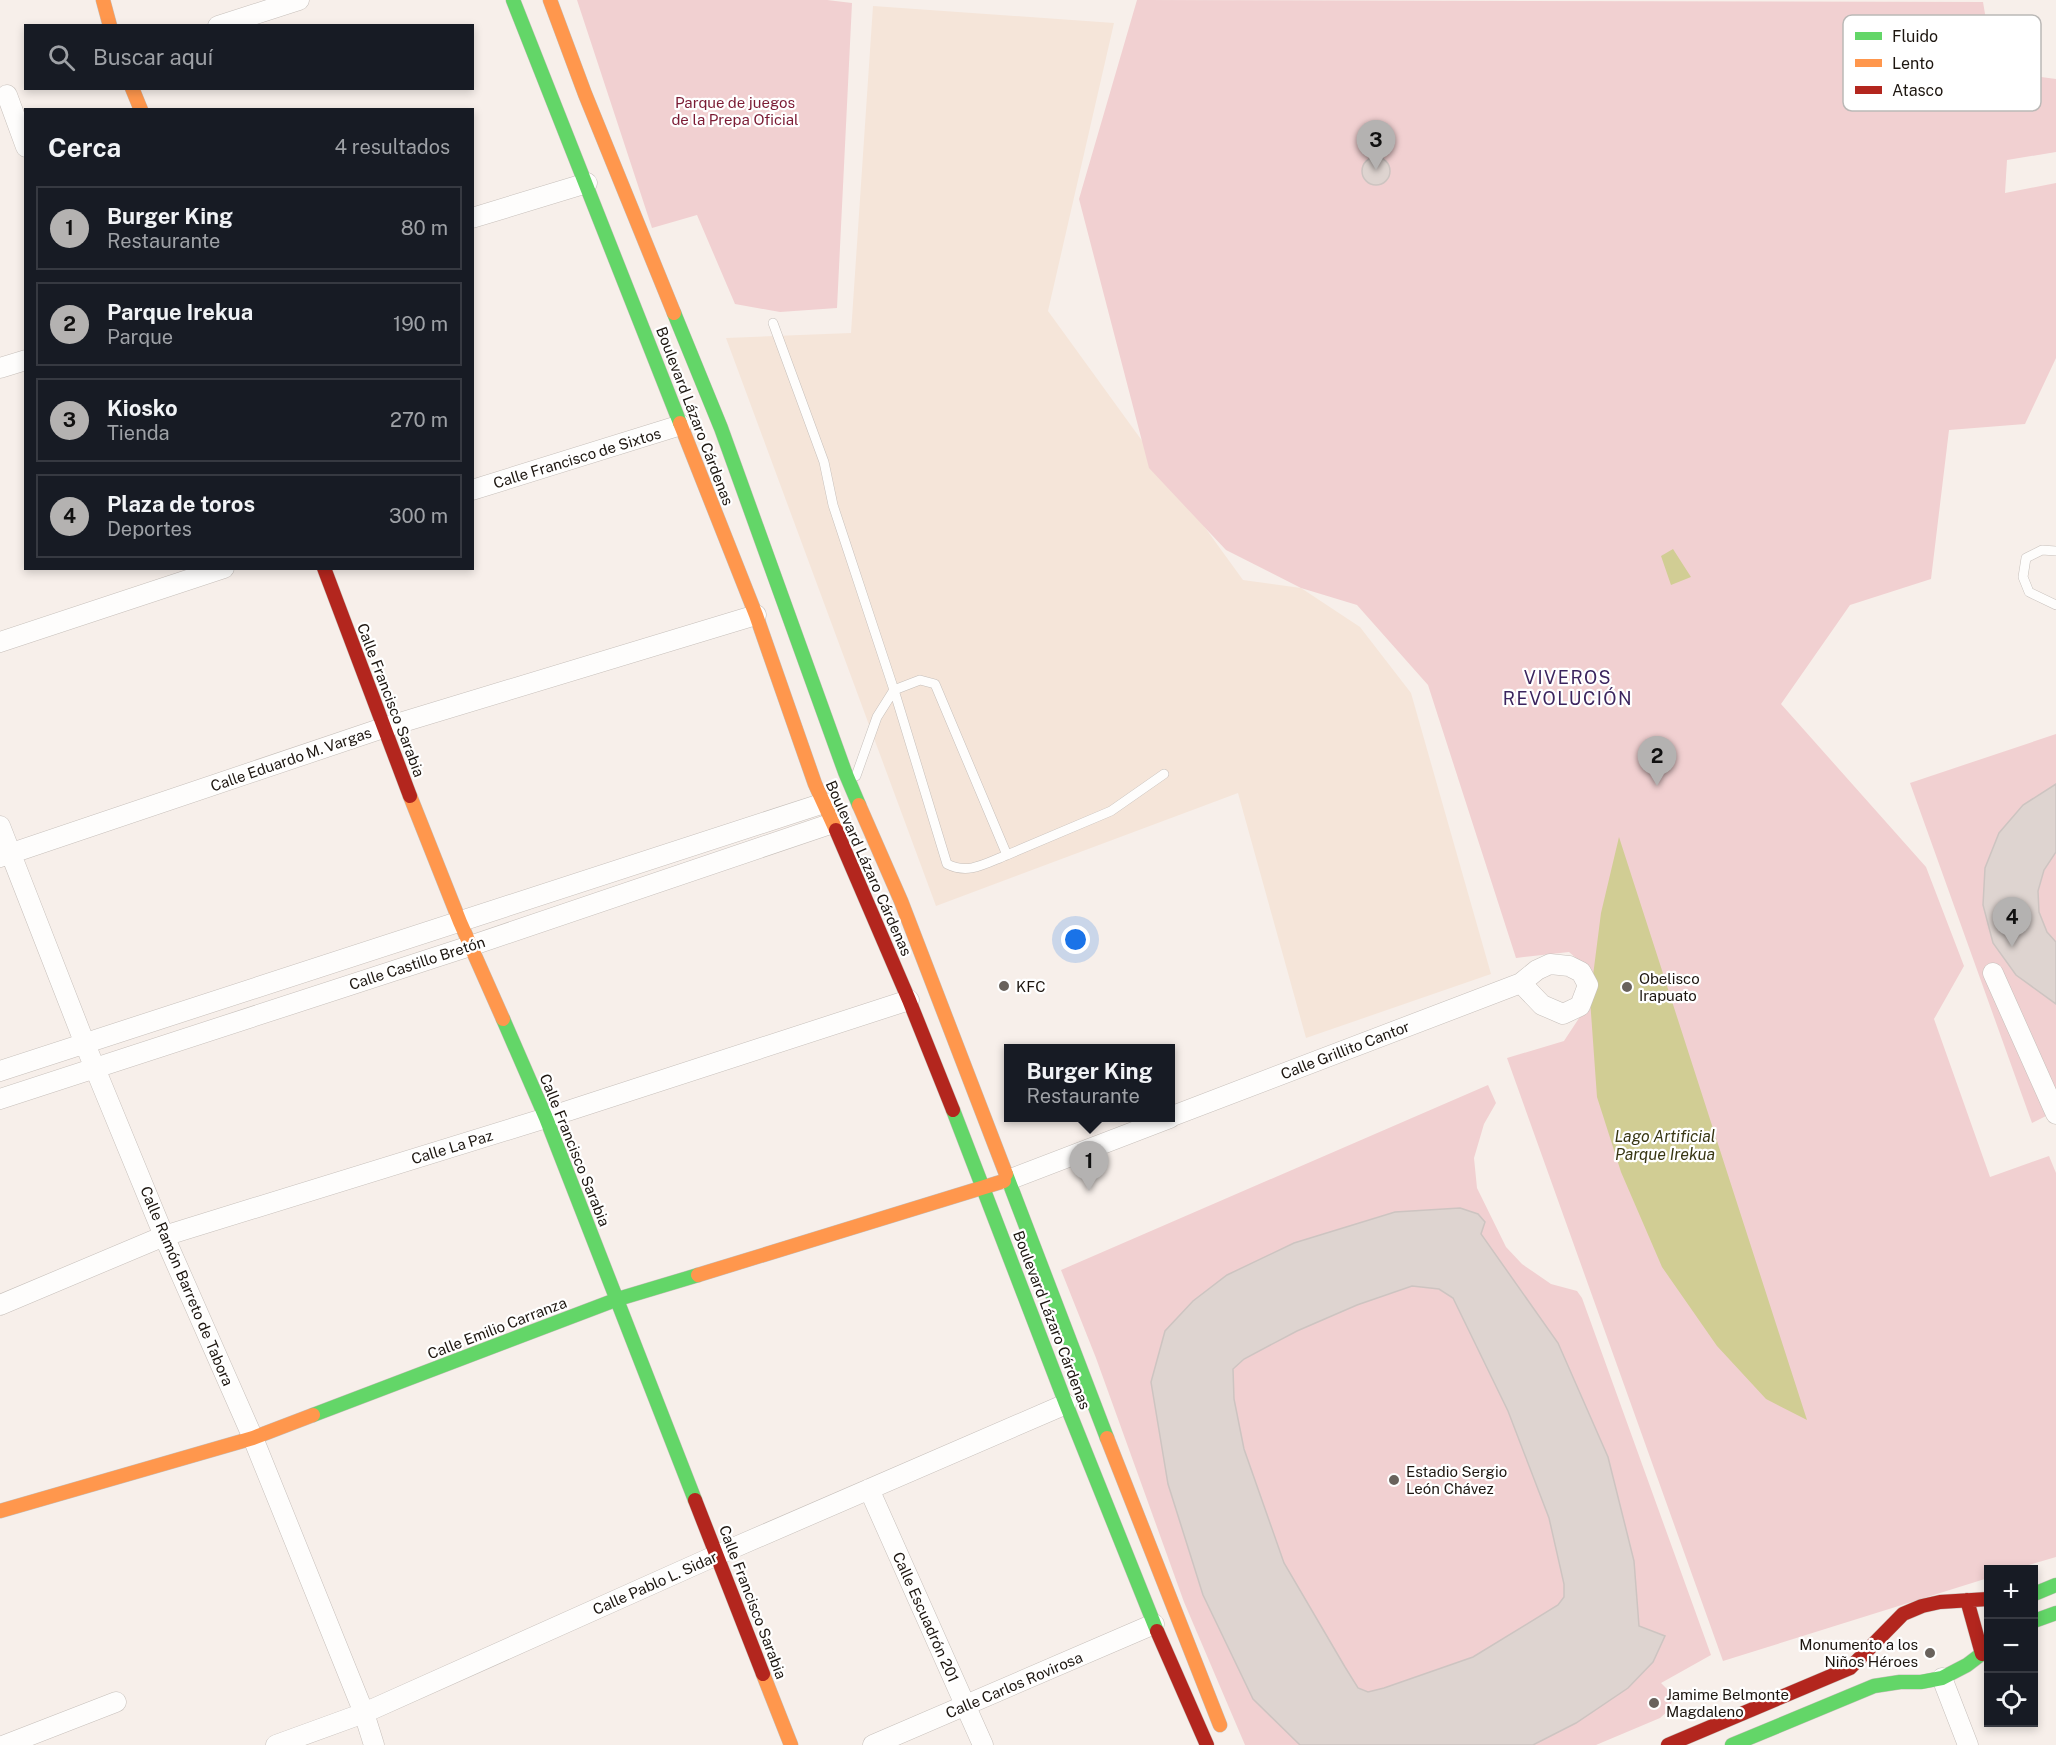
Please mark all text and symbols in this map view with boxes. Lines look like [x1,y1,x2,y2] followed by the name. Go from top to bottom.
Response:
[1843,15,2041,111] legend
[24,24,474,90] search box
[1892,27,1938,46] text: Fluido
[45,41,78,74] icon: search
[93,44,213,70] text: Buscar aquí
[1892,54,1934,73] text: Lento
[1892,81,1943,100] text: Atasco
[671,94,799,128] park label: Parque de juegos de la Prepa Oficial
[1356,120,1396,170] pin: 3
[48,132,121,163] text: Cerca
[334,135,450,159] text: 4 resultados
[107,203,233,229] text: Burger King
[65,216,74,240] text: 1
[401,216,448,240] text: 80 m
[107,229,220,253] text: Restaurante
[107,299,253,325] text: Parque Irekua
[63,312,76,336] text: 2
[393,312,448,336] text: 190 m
[653,324,737,508] street label: Boulevard Lázaro Cárdenas
[107,325,173,349] text: Parque
[107,395,178,421] text: Kiosko
[63,408,76,432] text: 3
[390,408,448,432] text: 270 m
[107,421,170,445] text: Tienda
[491,424,663,492] street label: Calle Francisco de Sixtos
[107,491,255,517] text: Plaza de toros
[63,504,76,528] text: 4
[389,504,448,528] text: 300 m
[107,517,192,541] text: Deportes
[354,621,428,779] street label: Calle Francisco Sarabia
[1503,667,1633,709] district label: VIVEROS REVOLUCIÓN
[208,723,374,795] street label: Calle Eduardo M. Vargas
[1638,736,1676,786] pin: 2
[823,778,915,958] street label: Boulevard Lázaro Cárdenas
[1992,898,2032,947] pin: 4
[1061,925,1090,954] your location
[347,933,487,993] street label: Calle Castillo Bretón
[1639,970,1700,1004] place label: Obelisco Irapuato
[1016,978,1045,995] place label: KFC
[997,979,1011,993] marker: KFC
[1620,980,1634,994] marker: Obelisco Irapuato
[1278,1018,1412,1082] street label: Calle Grillito Cantor
[1004,1044,1175,1122] popup
[1027,1058,1152,1084] text: Burger King
[537,1071,613,1229] street label: Calle Francisco Sarabia
[1027,1084,1140,1108] text: Restaurante
[409,1127,495,1167] street label: Calle La Paz
[1614,1127,1716,1164] water label: Lago Artificial Parque Irekua
[1070,1142,1108,1191] pin: 1
[137,1184,237,1388] street label: Calle Ramón Barreto de Tabora
[1010,1228,1094,1412] street label: Boulevard Lázaro Cárdenas
[425,1294,569,1362] street label: Calle Emilio Carranza
[1406,1463,1507,1497] place label: Estadio Sergio León Chávez
[1387,1473,1401,1487] marker: Estadio Sergio León Chávez
[716,1523,790,1681] street label: Calle Francisco Sarabia
[590,1548,720,1618] street label: Calle Pablo L. Sidar
[890,1549,962,1685] street label: Calle Escuadrón 201
[1984,1565,2038,1727] map controls
[1984,1565,2038,1619] button: +
[1984,1619,2038,1673] button: −
[1799,1636,1918,1670] place label: Monumento a los Niños Héroes
[1923,1646,1937,1660] marker: Monumento a los Niños Héroes
[943,1648,1085,1722] street label: Calle Carlos Rovirosa
[1984,1673,2038,1727] button: locate
[1666,1686,1789,1720] place label: Jamime Belmonte Magdaleno
[1647,1696,1661,1710] marker: Jamime Belmonte Magdaleno

